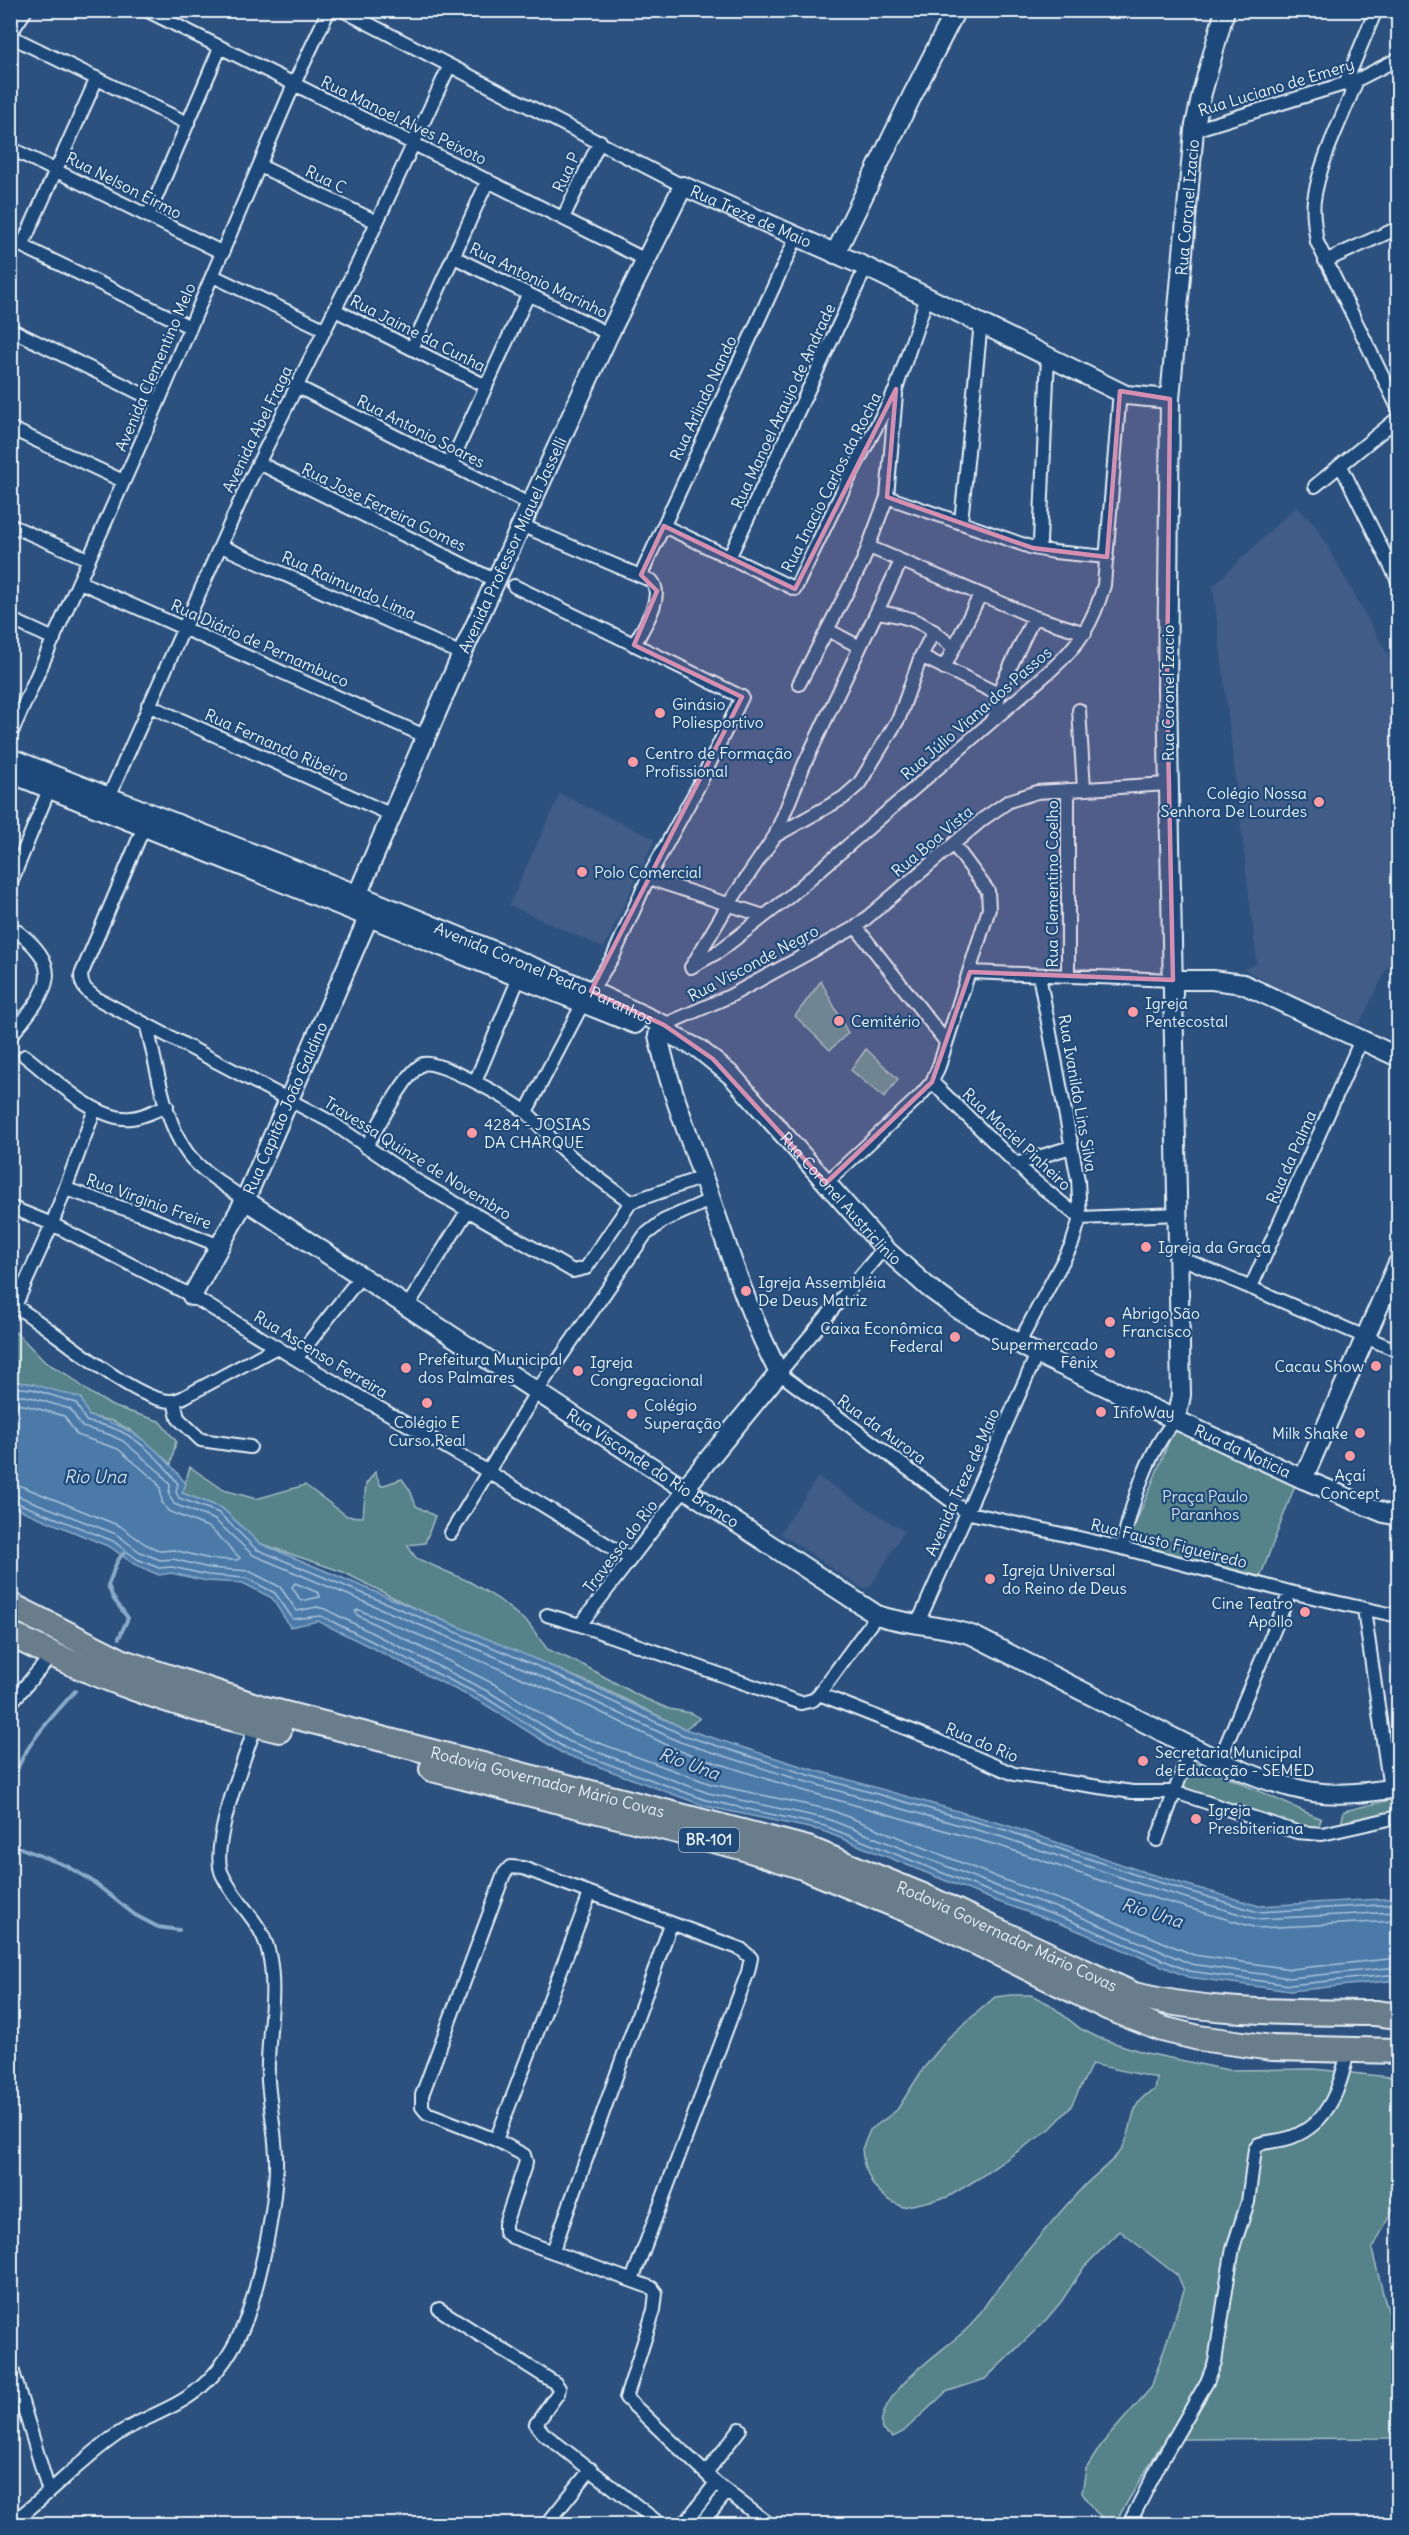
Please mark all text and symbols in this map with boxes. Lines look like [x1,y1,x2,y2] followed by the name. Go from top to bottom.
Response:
[1195,54,1357,120] street label: Rua Luciano de Emery
[318,71,490,169] street label: Rua Manoel Alves Peixoto
[1171,138,1203,276] street label: Rua Coronel Izacio
[63,147,185,223] street label: Rua Nelson Eirmo
[548,148,584,195] street label: Rua P
[302,161,350,197] street label: Rua C
[687,181,815,252] street label: Rua Treze de Maio
[467,238,611,322] street label: Rua Antonio Marinho
[110,280,200,454] street label: Avenida Clementino Melo
[347,290,489,376] street label: Rua Jaime da Cunha
[727,300,839,512] street label: Rua Manoel Araujo de Andrade
[665,332,741,464] street label: Rua Arlindo Nando
[218,362,296,496] street label: Avenida Abel Fraga
[777,389,885,575] street label: Rua Inacio Carlos da Rocha
[354,390,488,472] street label: Rua Antonio Soares
[454,434,570,656] street label: Avenida Professor Miguel Jasselli
[299,458,469,556] street label: Rua Jose Ferreira Gomes
[279,546,419,624] street label: Rua Raimundo Lima
[168,595,352,691] street label: Rua Diário de Pernambuco
[1158,625,1178,761] street label: Rua Coronel Izacio
[896,642,1056,784] street label: Rua Júlio Viana dos Passos
[672,694,764,732] place label: Ginásio Poliesportivo
[202,704,352,786] street label: Rua Fernando Ribeiro
[653,706,667,720] marker: Ginásio Poliesportivo
[645,743,792,781] place label: Centro de Formação Profissional
[626,755,640,769] marker: Centro de Formação Profissional
[1160,783,1307,821] place label: Colégio Nossa Senhora De Lourdes
[1312,795,1326,809] marker: Colégio Nossa Senhora De Lourdes
[1042,800,1062,968] street label: Rua Clementino Coelho
[887,801,977,881] street label: Rua Boa Vista
[594,862,702,882] place label: Polo Comercial
[575,865,589,879] marker: Polo Comercial
[432,918,657,1029] street label: Avenida Coronel Pedro Paranhos
[684,920,822,1006] street label: Rua Visconde Negro
[1145,993,1228,1031] place label: Igreja Pentecostal
[1126,1005,1140,1019] marker: Igreja Pentecostal
[851,1011,920,1031] place label: Cemitério
[1054,1013,1102,1173] street label: Rua Ivanildo Lins Silva
[832,1014,846,1028] marker: Cemitério
[239,1019,332,1197] street label: Rua Capitão João Galdino
[959,1084,1075,1194] street label: Rua Maciel Pinheiro
[321,1092,515,1224] street label: Travessa Quinze de Novembro
[1262,1107,1320,1207] street label: Rua da Palma
[484,1114,591,1152] place label: 4284 - JOSIAS DA CHARQUE
[465,1126,479,1140] marker: 4284 - JOSIAS DA CHARQUE
[776,1128,906,1269] street label: Rua Coronel Austriclinio
[84,1169,214,1233] street label: Rua Virginio Freire
[1158,1237,1271,1257] place label: Igreja da Graça
[1139,1240,1153,1254] marker: Igreja da Graça
[758,1272,886,1310] place label: Igreja Assembléia De Deus Matriz
[739,1284,753,1298] marker: Igreja Assembléia De Deus Matriz
[1122,1303,1200,1341] place label: Abrigo São Francisco
[250,1306,392,1402] street label: Rua Ascenso Ferreira
[1103,1315,1117,1329] marker: Abrigo São Francisco
[820,1318,943,1356] place label: Caixa Econômica Federal
[948,1330,962,1344] marker: Caixa Econômica Federal
[991,1334,1098,1372] place label: Supermercado Fênix
[1103,1346,1117,1360] marker: Supermercado Fênix
[418,1349,562,1387] place label: Prefeitura Municipal dos Palmares
[590,1352,703,1390] place label: Igreja Congregacional
[1275,1356,1364,1376] place label: Cacau Show
[1369,1359,1383,1373] marker: Cacau Show
[399,1361,413,1375] marker: Prefeitura Municipal dos Palmares
[571,1364,585,1378] marker: Igreja Congregacional
[834,1390,930,1468] street label: Rua da Aurora
[644,1395,721,1433] place label: Colégio Superação
[420,1396,434,1410] marker: Colégio E Curso Real
[1113,1402,1175,1422] place label: InfoWay
[563,1404,743,1532] street label: Rua Visconde do Rio Branco
[920,1405,1004,1559] street label: Avenida Treze de Maio
[1094,1405,1108,1419] marker: InfoWay
[625,1407,639,1421] marker: Colégio Superação
[388,1412,466,1450] place label: Colégio E Curso Real
[1191,1420,1294,1482] street label: Rua da Noticia
[1272,1423,1348,1443] place label: Milk Shake
[1353,1426,1367,1440] marker: Milk Shake
[1343,1449,1357,1463] marker: Açaí Concept
[64,1465,128,1488] water label: Rio Una
[1320,1465,1380,1503] place label: Açaí Concept
[1162,1486,1248,1524] park label: Praça Paulo Paranhos
[578,1495,662,1597] street label: Travessa do Rio
[1089,1514,1249,1572] street label: Rua Fausto Figueiredo
[1002,1560,1127,1598] place label: Igreja Universal do Reino de Deus
[983,1572,997,1586] marker: Igreja Universal do Reino de Deus
[1211,1593,1293,1631] place label: Cine Teatro Apollo
[1298,1605,1312,1619] marker: Cine Teatro Apollo
[943,1718,1021,1766] street label: Rua do Rio
[429,1742,667,1822] street label: Rodovia Governador Mário Covas
[656,1742,724,1786] water label: Rio Una
[1155,1742,1314,1780] place label: Secretaria Municipal de Educação - SEMED
[1136,1754,1150,1768] marker: Secretaria Municipal de Educação - SEMED
[1208,1800,1303,1838] place label: Igreja Presbiteriana
[1189,1812,1203,1826] marker: Igreja Presbiteriana
[679,1828,739,1852] road number: BR-101
[894,1876,1120,1996] street label: Rodovia Governador Mário Covas
[1119,1892,1187,1933] water label: Rio Una

